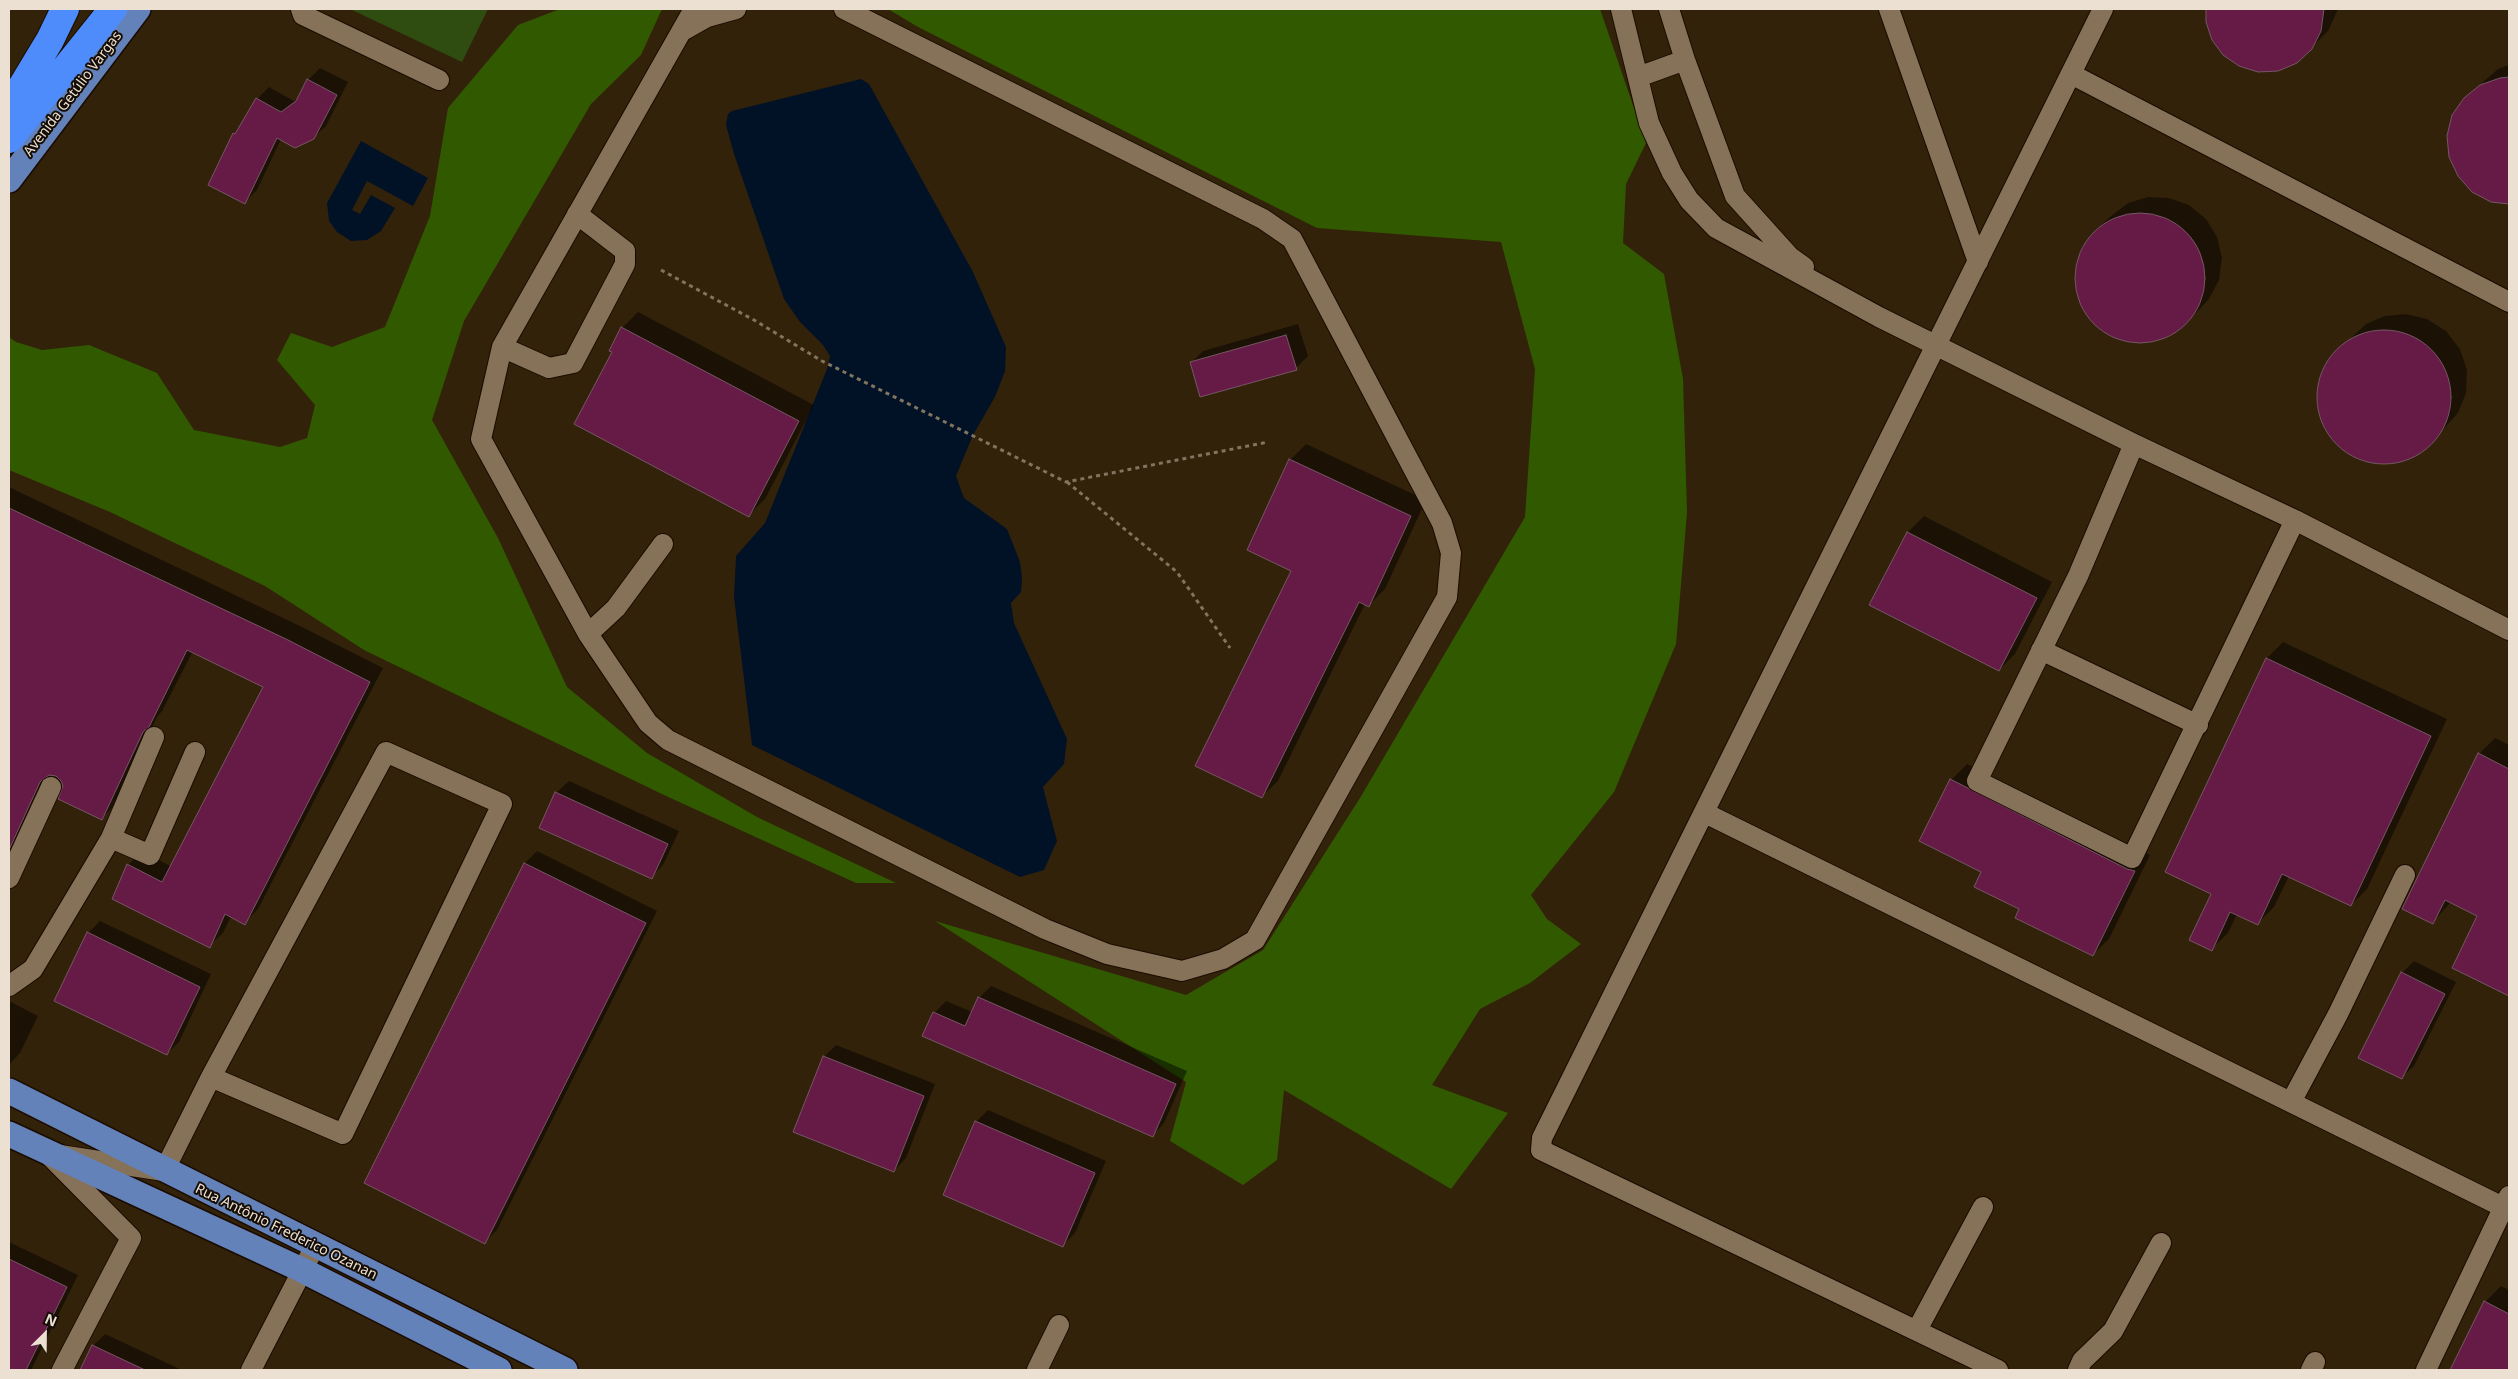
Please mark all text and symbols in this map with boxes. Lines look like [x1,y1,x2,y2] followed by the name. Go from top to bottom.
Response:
[20,28,126,160] street label: Avenida Getúlio Vargas
[192,1181,380,1283] street label: Rua Antônio Frederico Ozanan
[20,1309,70,1359] north arrow
[42,1309,60,1331] text: N

